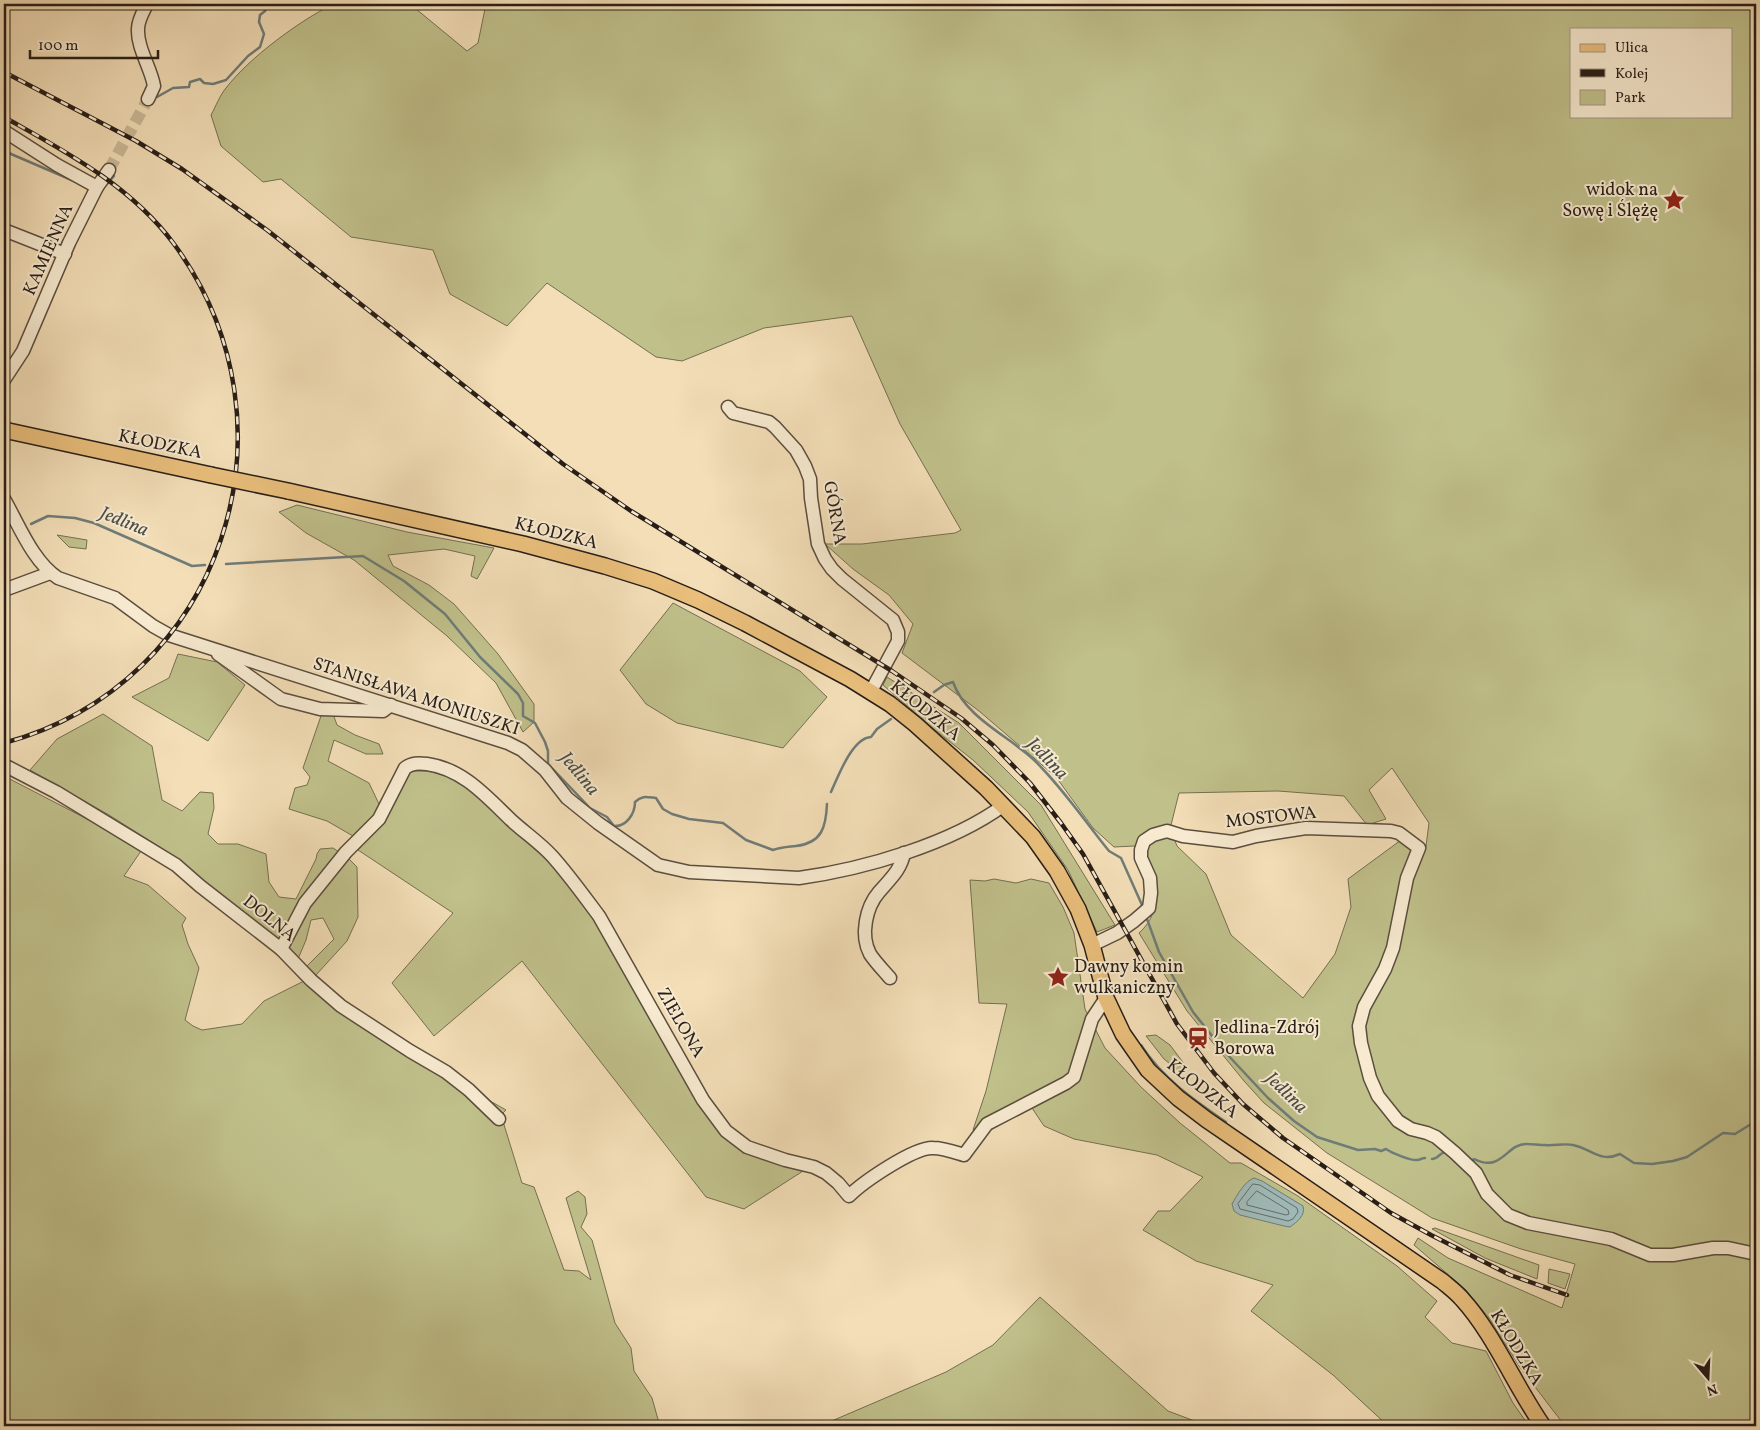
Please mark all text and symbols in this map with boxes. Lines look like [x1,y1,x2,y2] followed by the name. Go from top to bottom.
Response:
[30,28,158,60] scale bar
[1570,28,1732,118] legend
[38,36,78,57] text: 100 m
[1615,38,1648,59] text: Ulica
[1615,64,1648,85] text: Kolej
[1615,88,1646,109] text: Park
[1562,178,1658,224] place label: widok na Sowę i Ślężę
[1661,187,1687,213] place icon: widok na Sowę i Ślężę
[18,200,80,300] street label: KAMIENNA
[116,424,204,466] street label: KŁODZKA
[816,479,852,547] street label: GÓRNA
[94,500,152,543] water label: Jedlina
[512,512,600,556] street label: KŁODZKA
[310,652,522,742] street label: STANISŁAWA MONIUSZKI
[884,675,966,748] street label: KŁODZKA
[1019,730,1074,786] water label: Jedlina
[552,745,605,802] water label: Jedlina
[1224,801,1318,835] street label: MOSTOWA
[237,890,301,948] street label: DOLNA
[1074,955,1184,1001] place label: Dawny komin wulkaniczny
[1045,964,1071,990] place icon: Dawny komin wulkaniczny
[650,983,710,1063] street label: ZIELONA
[1214,1016,1320,1062] place label: Jedlina-Zdrój Borowa
[1185,1025,1211,1051] station icon: Jedlina-Zdrój Borowa
[1161,1053,1243,1125] street label: KŁODZKA
[1257,1065,1313,1120] water label: Jedlina
[1483,1305,1549,1391] street label: KŁODZKA
[1682,1352,1732,1402] north arrow
[1704,1378,1720,1400] text: N

